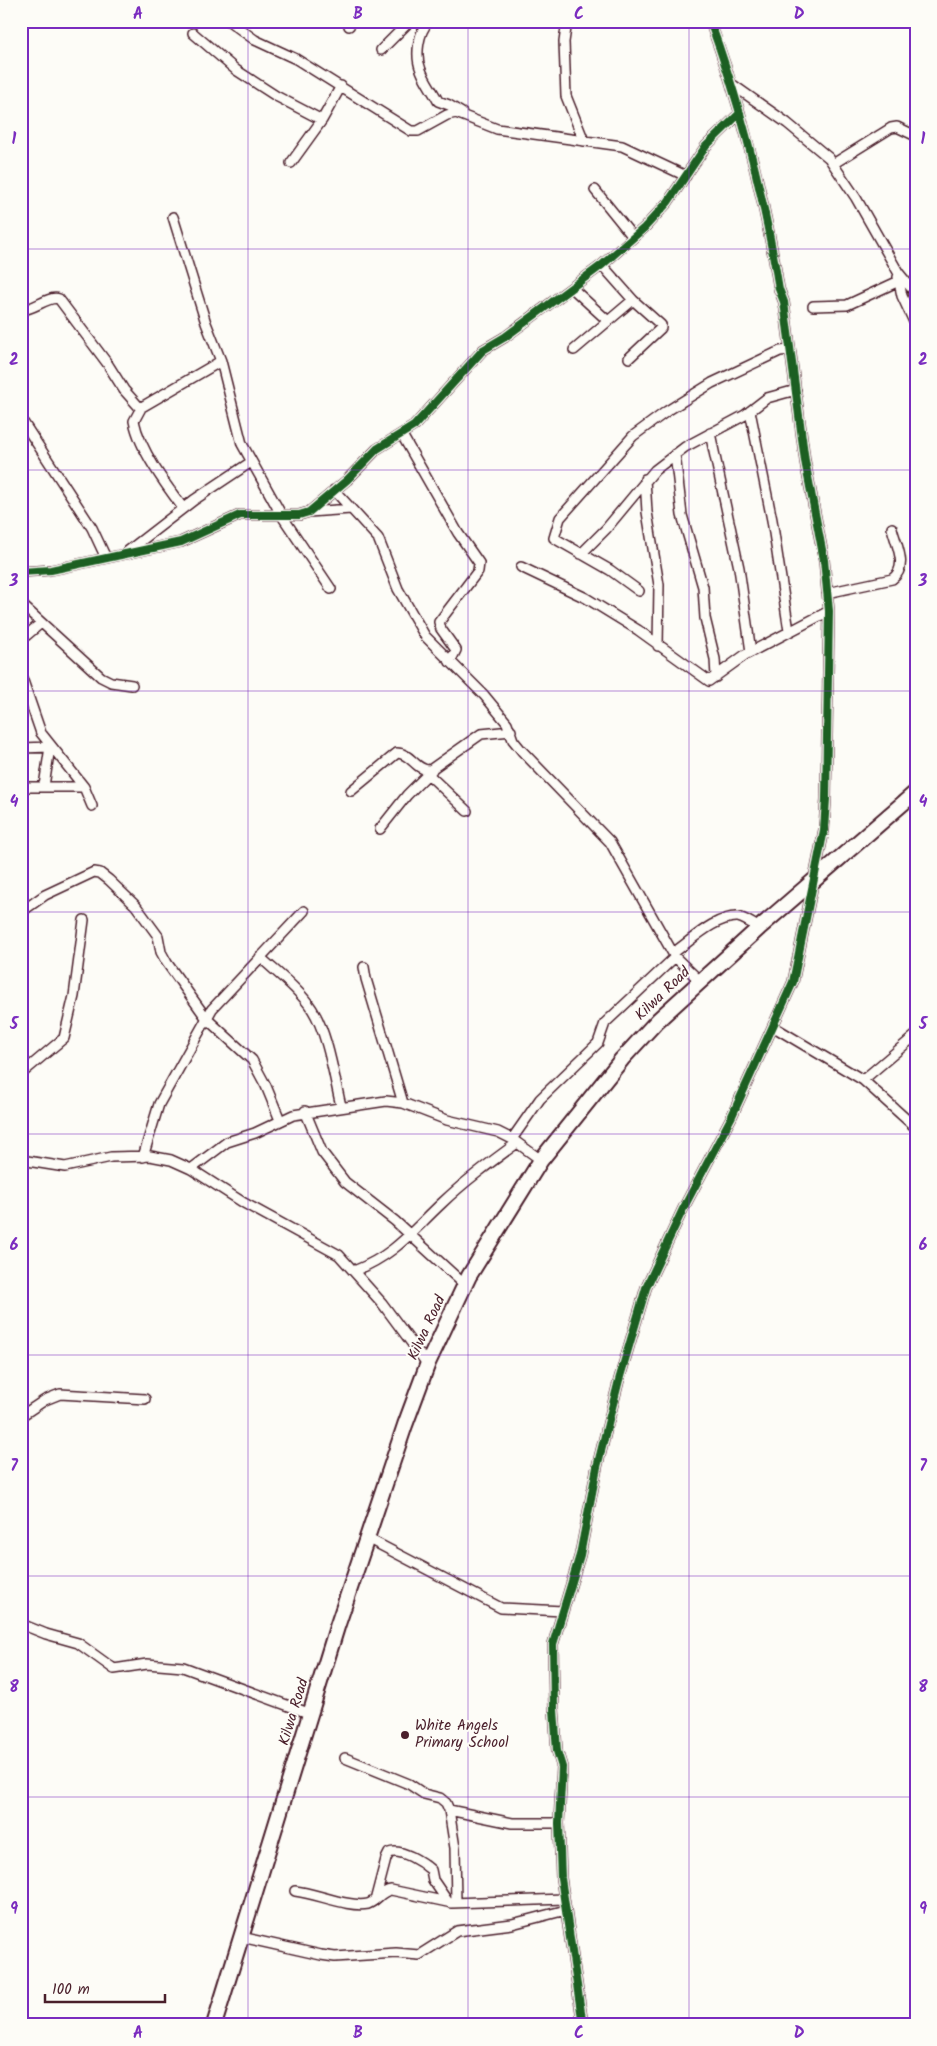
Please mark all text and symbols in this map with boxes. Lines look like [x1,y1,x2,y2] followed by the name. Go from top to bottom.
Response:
[133,2,143,27] text: A
[353,2,363,27] text: B
[574,2,584,27] text: C
[794,2,805,27] text: D
[12,127,17,152] text: 1
[921,127,926,152] text: 1
[9,348,19,373] text: 2
[918,348,928,373] text: 2
[9,569,19,594] text: 3
[918,569,928,594] text: 3
[10,790,19,815] text: 4
[919,790,928,815] text: 4
[630,961,697,1027] street label: Kilwa Road
[9,1012,20,1037] text: 5
[918,1012,929,1037] text: 5
[10,1233,19,1258] text: 6
[919,1233,928,1258] text: 6
[401,1291,453,1364] street label: Kilwa Road
[10,1454,18,1479] text: 7
[919,1454,927,1479] text: 7
[9,1675,19,1700] text: 8
[272,1675,316,1749] street label: Kilwa Road
[918,1675,928,1700] text: 8
[415,1714,509,1755] place label: White Angels Primary School
[399,1729,411,1741] marker: White Angels Primary School
[10,1897,18,1922] text: 9
[919,1897,927,1922] text: 9
[45,1971,165,2003] scale bar
[52,1978,90,2002] text: 100 m
[133,2021,143,2046] text: A
[353,2021,363,2046] text: B
[574,2021,584,2046] text: C
[794,2021,805,2046] text: D

